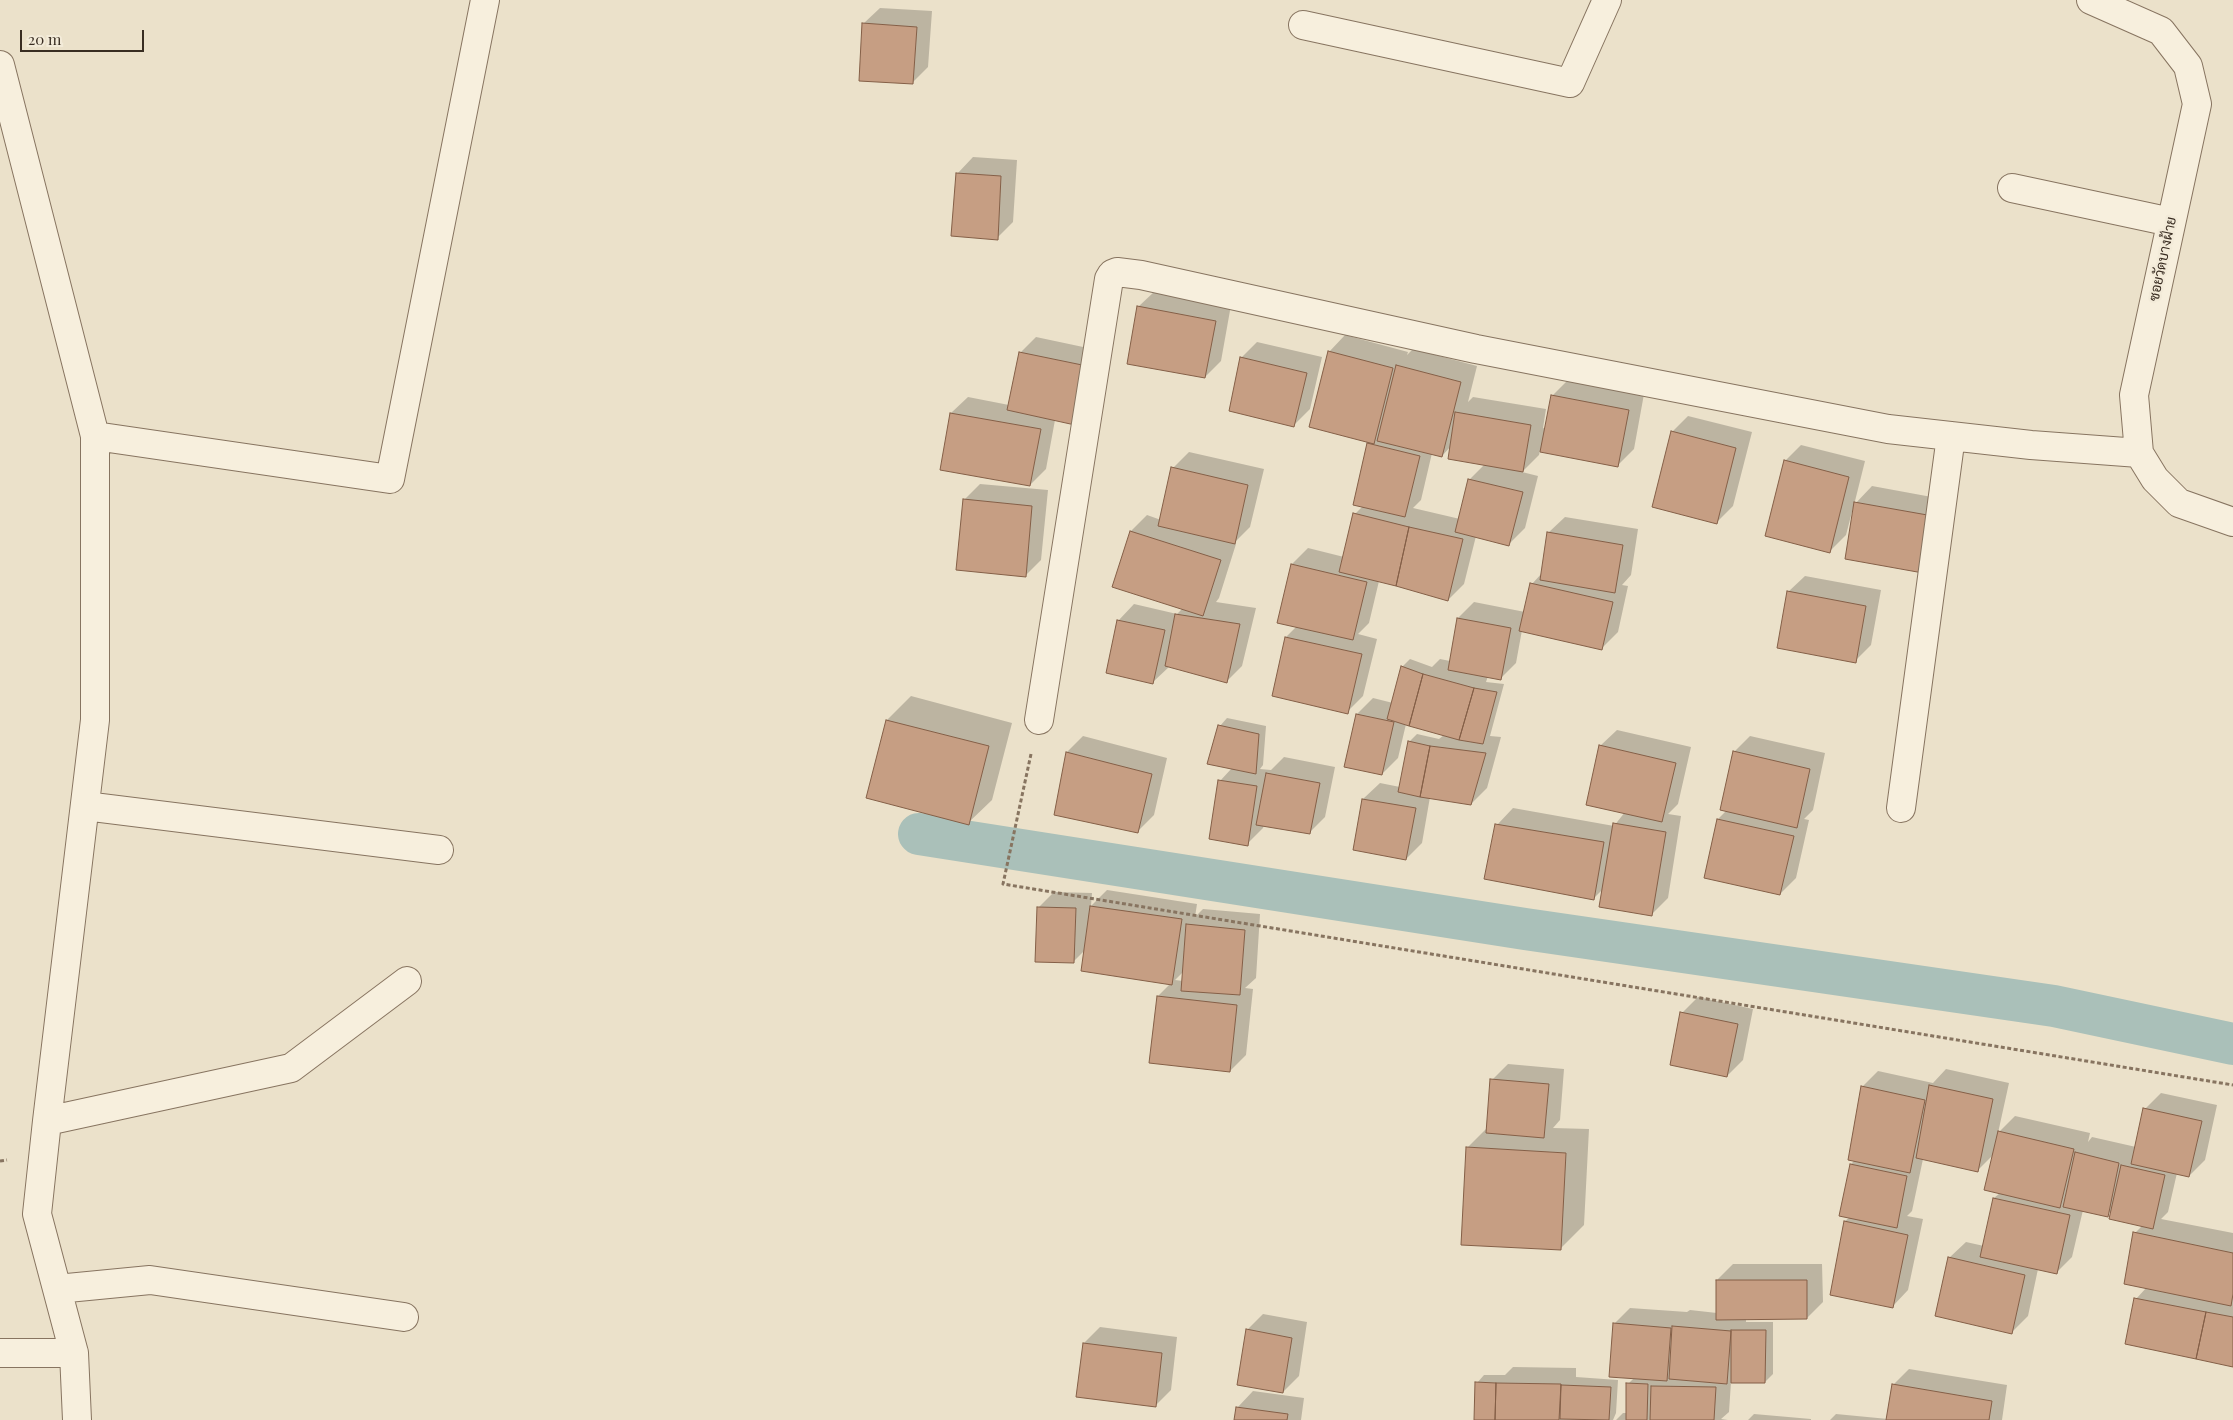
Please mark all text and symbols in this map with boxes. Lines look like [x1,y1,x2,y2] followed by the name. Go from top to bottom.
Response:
[22,20,146,52] scale bar
[28,29,61,49] text: 20 m
[2146,215,2180,303] street label: ซอยวัดบางฝ้าย

